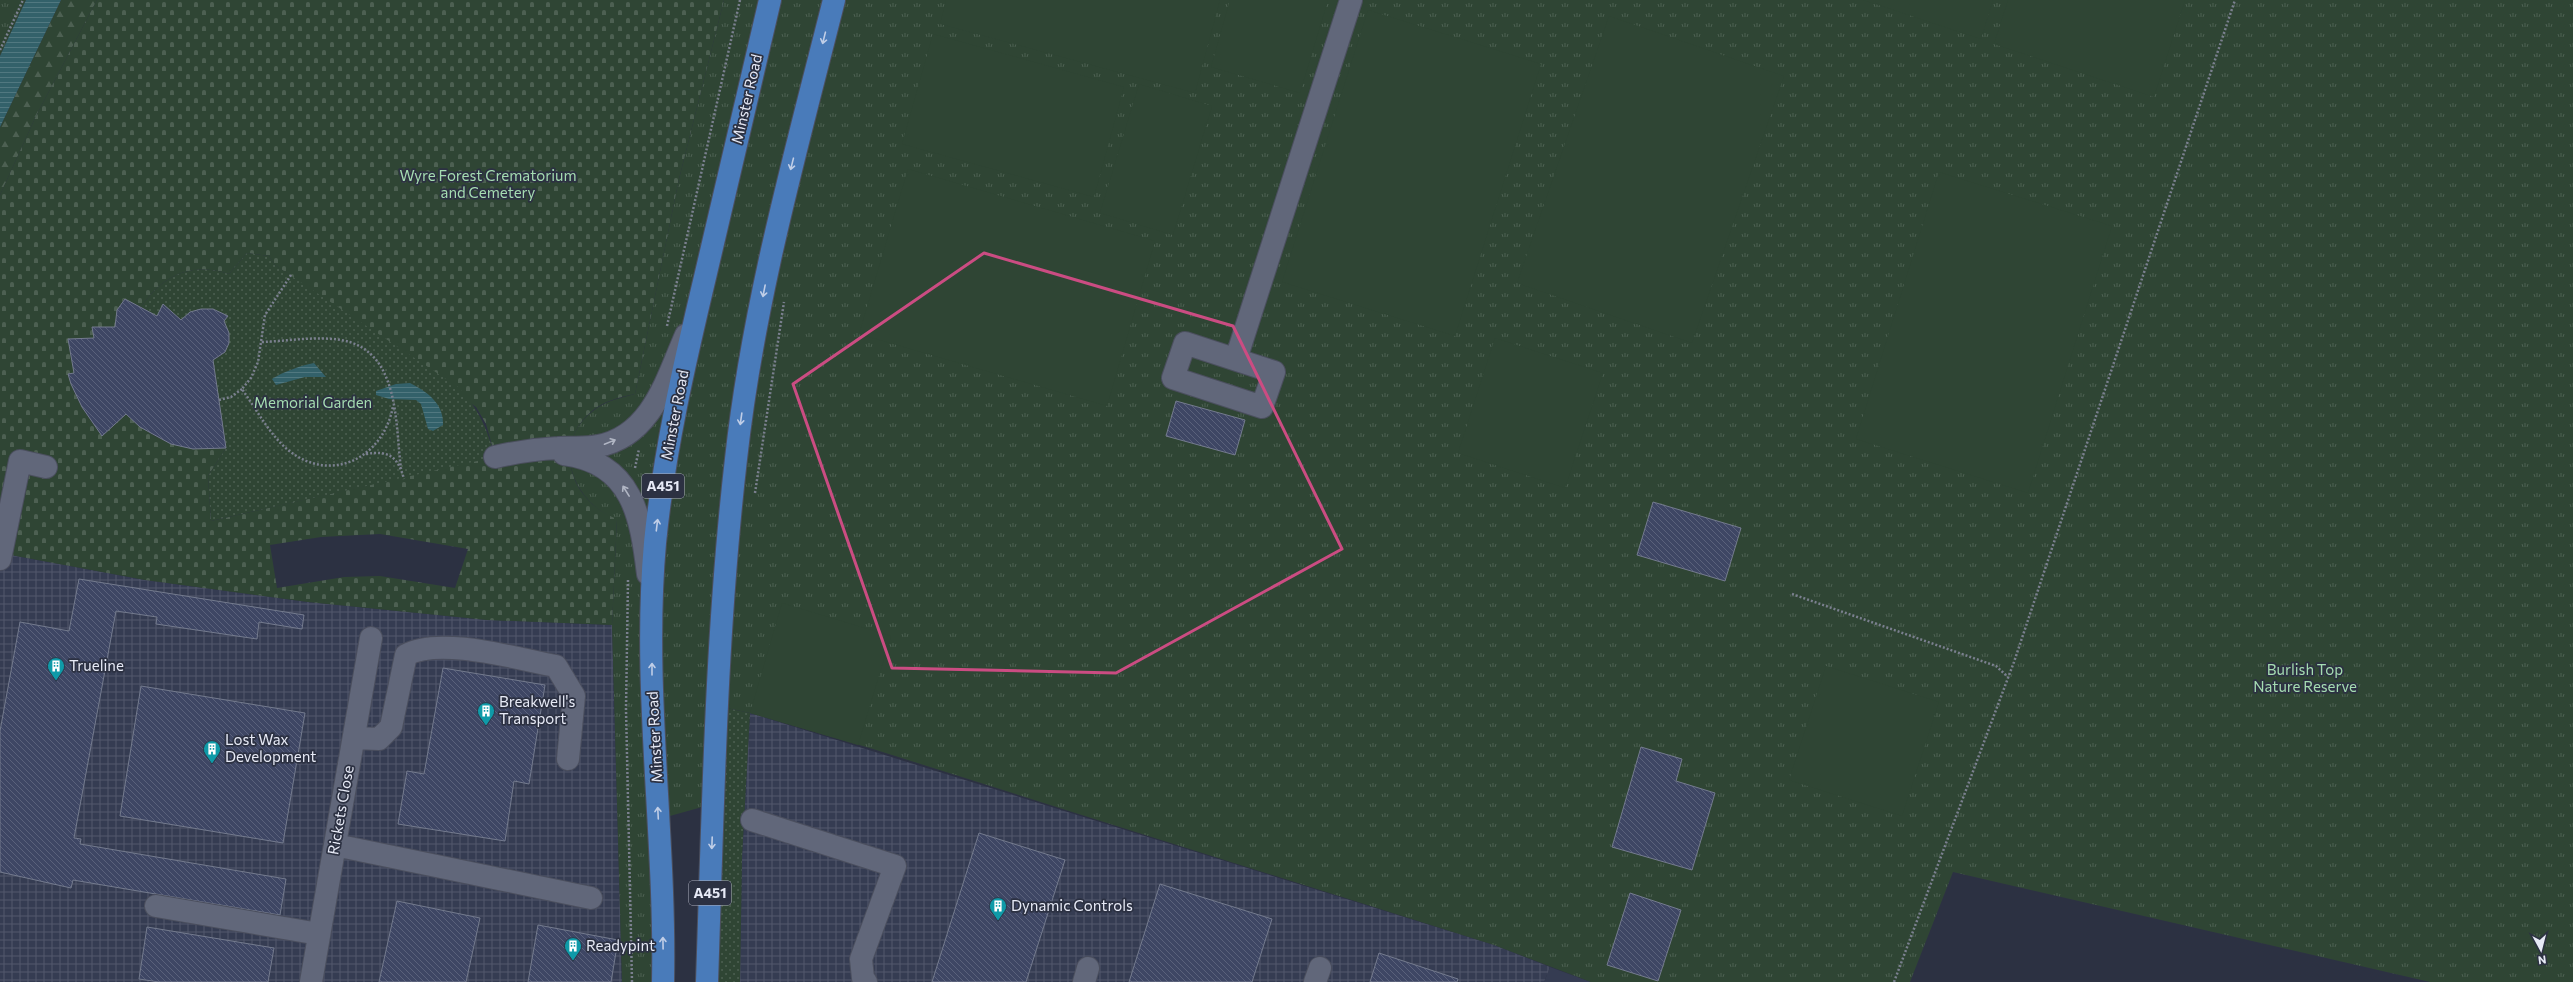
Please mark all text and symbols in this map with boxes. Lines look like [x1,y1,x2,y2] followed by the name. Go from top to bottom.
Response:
[820,31,828,44] one-way arrow
[727,52,765,145] street label: Minster Road
[788,157,796,170] one-way arrow
[400,166,576,201] park label: Wyre Forest Crematorium and Cemetery
[760,284,768,297] one-way arrow
[656,368,692,461] street label: Minster Road
[254,393,372,411] park label: Memorial Garden
[737,412,745,425] one-way arrow
[603,438,615,446] one-way arrow
[642,474,684,498] road number: A451
[622,486,630,497] one-way arrow
[654,519,661,532] one-way arrow
[46,656,66,681] building icon: Trueline
[69,656,124,674] place label: Trueline
[2253,660,2357,695] park label: Burlish Top Nature Reserve
[648,663,656,676] one-way arrow
[643,691,665,783] street label: Minster Road
[499,692,576,727] place label: Breakwell's Transport
[476,701,496,726] building icon: Breakwell's Transport
[225,730,317,765] place label: Lost Wax Development
[202,739,222,764] building icon: Lost Wax Development
[323,764,357,856] street label: Rickets Close
[655,807,662,820] one-way arrow
[708,836,716,849] one-way arrow
[689,881,731,905] road number: A451
[988,896,1008,921] building icon: Dynamic Controls
[1011,896,1133,914] place label: Dynamic Controls
[2521,930,2561,970] north arrow
[563,936,583,961] building icon: Readypint
[586,936,655,954] place label: Readypint
[660,937,667,950] one-way arrow
[2537,953,2547,967] text: N

